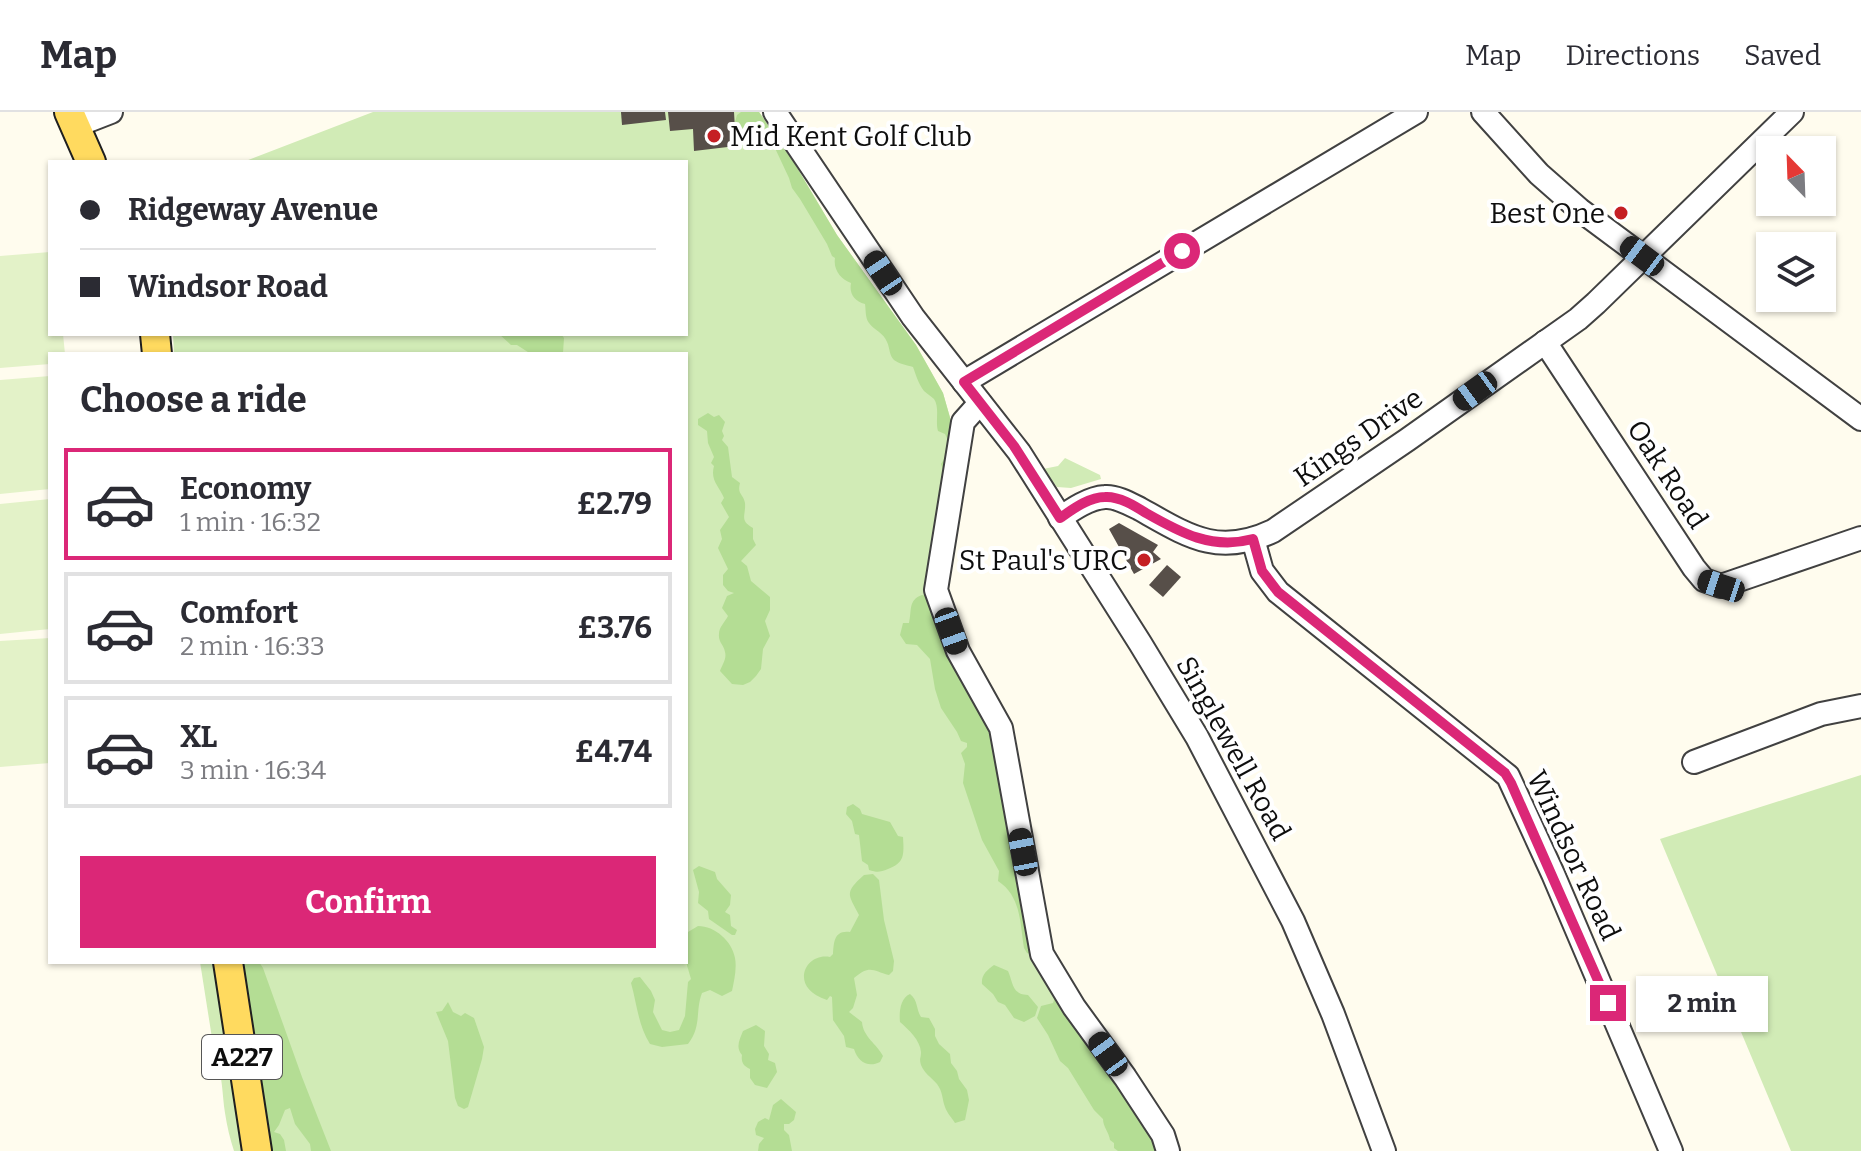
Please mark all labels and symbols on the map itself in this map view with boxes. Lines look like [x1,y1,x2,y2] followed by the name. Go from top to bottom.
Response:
[730,120,972,153] place label: Mid Kent Golf Club
[705,127,723,145] marker: Mid Kent Golf Club
[1756,136,1836,216] north arrow
[1489,197,1605,230] place label: Best One
[1612,204,1630,222] marker: Best One
[1616,232,1668,280] car
[1164,233,1200,269] route start
[860,246,906,300] car
[1449,367,1501,415] car
[1288,381,1429,494] street label: Kings Drive
[1620,414,1715,535] street label: Oak Road
[959,544,1128,577] place label: St Paul's URC
[1135,551,1153,569] marker: St Paul's URC
[1694,567,1748,605] car
[932,604,970,658] car
[1169,651,1298,846] street label: Singlewell Road
[1520,765,1627,945] street label: Windsor Road
[1007,826,1039,878] car
[1636,975,1768,1031] callout: 2 min
[1590,985,1626,1021] route end
[1084,1028,1132,1080] car
[202,1035,282,1079] road number: A227

